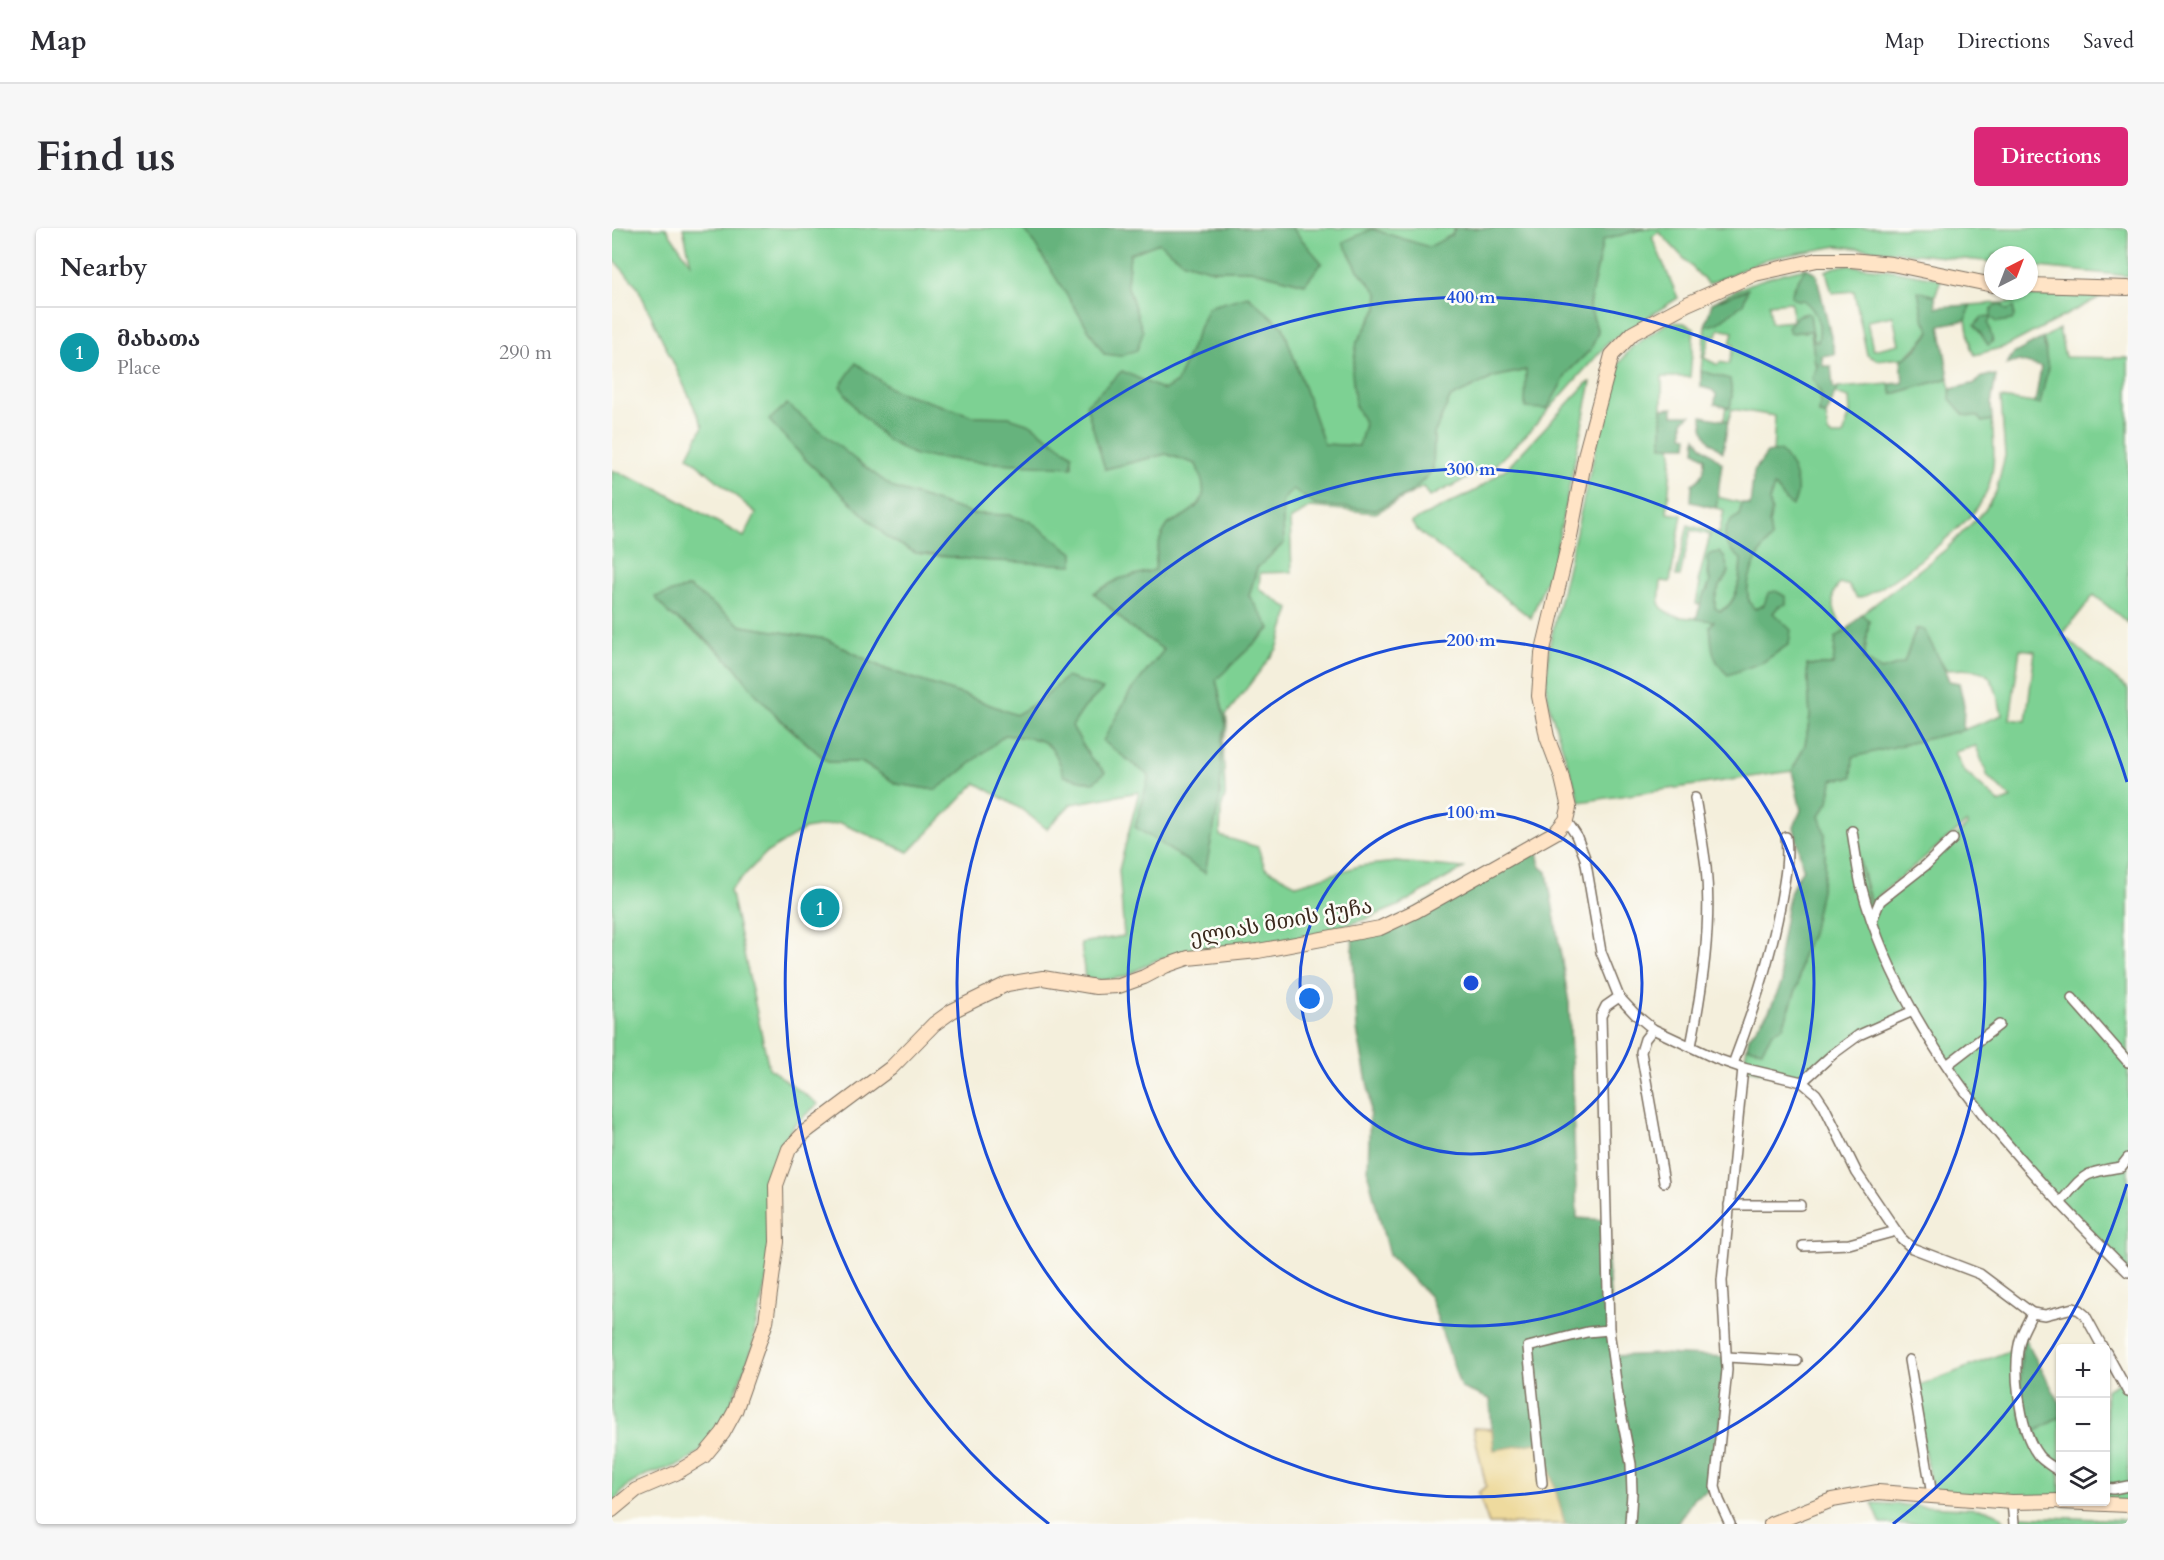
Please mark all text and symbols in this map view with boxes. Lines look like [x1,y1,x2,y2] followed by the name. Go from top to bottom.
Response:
[30,22,87,60] text: Map
[1884,27,1924,56] text: Map
[1957,27,2050,56] text: Directions
[2083,27,2134,56] text: Saved
[1974,127,2128,186] button: Directions
[36,128,176,185] text: Find us
[1984,246,2038,300] north arrow
[60,250,148,285] text: Nearby
[1446,285,1496,310] text: 400 m
[117,324,200,354] text: მახათა
[74,339,85,366] text: 1
[499,339,552,366] text: 290 m
[117,354,161,381] text: Place
[1446,457,1496,482] text: 300 m
[1446,628,1496,653] text: 200 m
[1446,800,1496,825] text: 100 m
[800,886,840,930] pin: 1
[1188,892,1374,952] street label: ელიას მთის ქუჩა
[1461,973,1481,993] centre of rings
[1295,984,1324,1013] your location
[2056,1344,2110,1506] map controls
[2056,1344,2110,1398] button: +
[2056,1398,2110,1452] button: −
[2056,1452,2110,1506] button: layers

